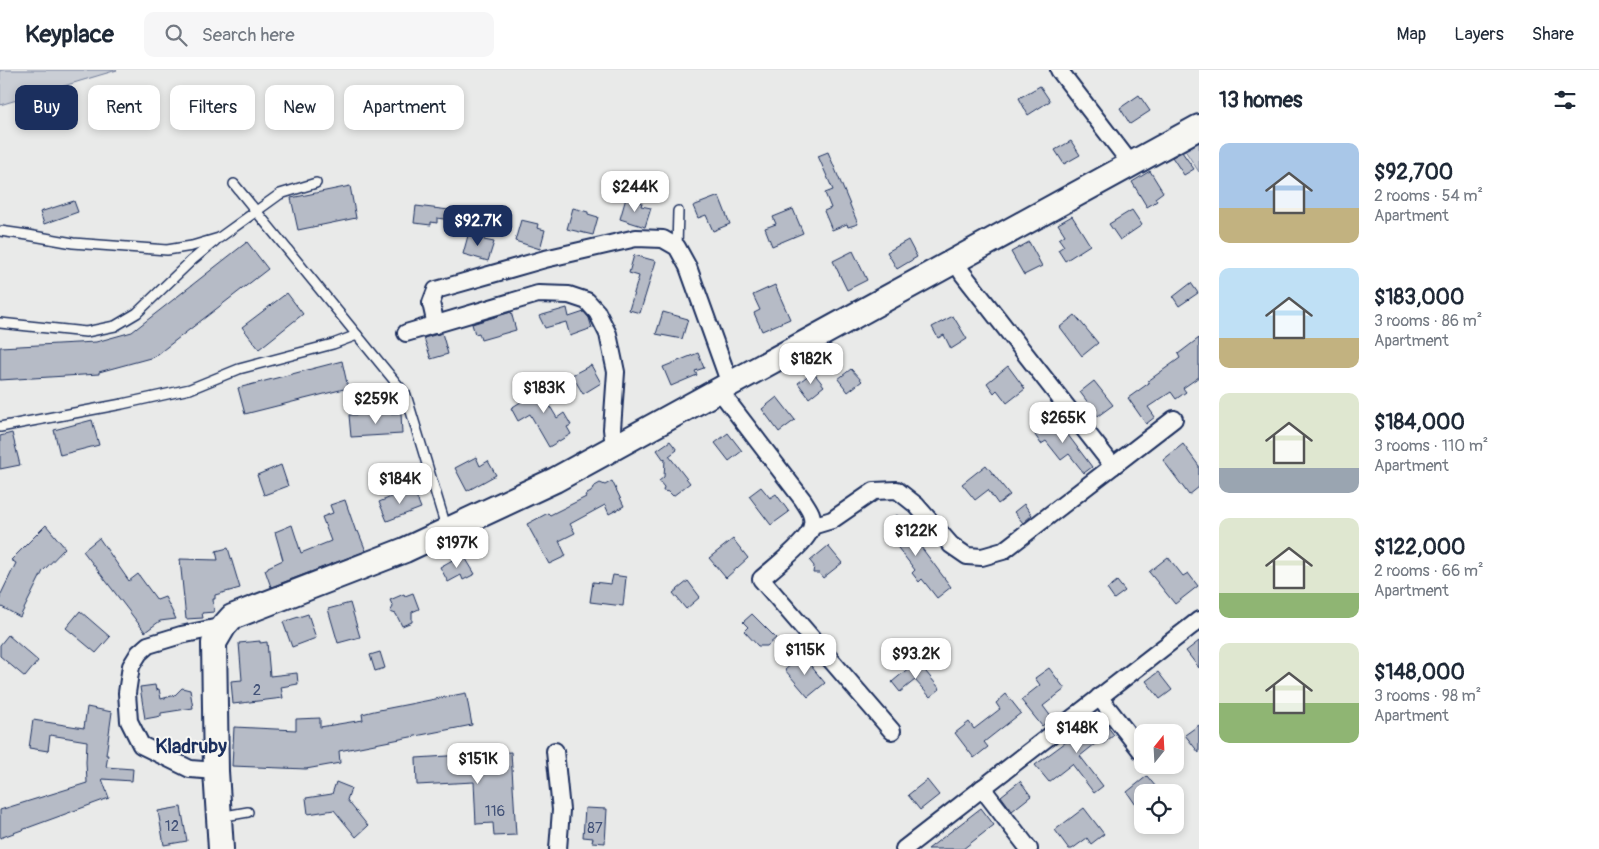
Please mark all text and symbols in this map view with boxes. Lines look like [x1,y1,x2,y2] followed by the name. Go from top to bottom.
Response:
[144,12,494,57] search box
[25,20,114,49] text: Keyplace
[162,21,190,49] icon: search
[202,23,295,47] text: Search here
[1397,23,1426,46] text: Map
[1454,23,1504,46] text: Layers
[1532,23,1574,46] text: Share
[15,85,78,130] chip: Buy
[88,85,160,130] chip: Rent
[170,85,255,130] chip: Filters
[265,85,334,130] chip: New
[344,85,464,130] chip: Apartment
[1551,86,1579,114] icon: filters
[1219,87,1302,114] text: 13 homes
[1374,159,1453,186] text: $92,700
[1259,163,1319,223] icon: home
[600,170,670,213] pin: $244K
[612,177,658,197] text: $244K
[1374,186,1483,206] text: 2 rooms · 54 m²
[437,204,519,247] pin: $92.7K
[1374,206,1449,226] text: Apartment
[454,211,502,231] text: $92.7K
[1374,284,1464,311] text: $183,000
[1259,288,1319,348] icon: home
[1374,311,1482,331] text: 3 rooms · 86 m²
[1374,331,1449,351] text: Apartment
[776,342,846,385] pin: $182K
[790,349,832,369] text: $182K
[509,372,579,414] pin: $183K
[523,378,565,398] text: $183K
[341,382,411,425] pin: $259K
[354,389,398,409] text: $259K
[1028,402,1098,444] pin: $265K
[1040,408,1086,428] text: $265K
[1374,409,1465,436] text: $184,000
[1259,413,1319,473] icon: home
[1374,436,1488,456] text: 3 rooms · 110 m²
[1374,456,1449,476] text: Apartment
[365,462,435,505] pin: $184K
[379,469,421,489] text: $184K
[881,514,951,557] pin: $122K
[895,521,937,541] text: $122K
[422,526,492,569] pin: $197K
[436,533,478,553] text: $197K
[1374,534,1465,561] text: $122,000
[1259,538,1319,598] icon: home
[1374,561,1484,581] text: 2 rooms · 66 m²
[1374,581,1449,601] text: Apartment
[770,634,840,676] pin: $115K
[875,638,957,680] pin: $93.2K
[785,640,825,660] text: $115K
[892,644,940,664] text: $93.2K
[1374,659,1465,686] text: $148,000
[1259,663,1319,723] icon: home
[253,681,261,700] house number: 2
[1374,686,1481,706] text: 3 rooms · 98 m²
[1374,706,1449,726] text: Apartment
[1042,712,1112,754] pin: $148K
[1056,718,1098,738] text: $148K
[1134,724,1184,774] north arrow
[1134,724,1184,834] map controls
[155,734,227,759] district label: Kladruby
[443,742,513,785] pin: $151K
[458,749,498,769] text: $151K
[1134,784,1184,834] button: locate
[485,802,505,821] house number: 116
[165,817,179,836] house number: 12
[587,819,603,838] house number: 87

